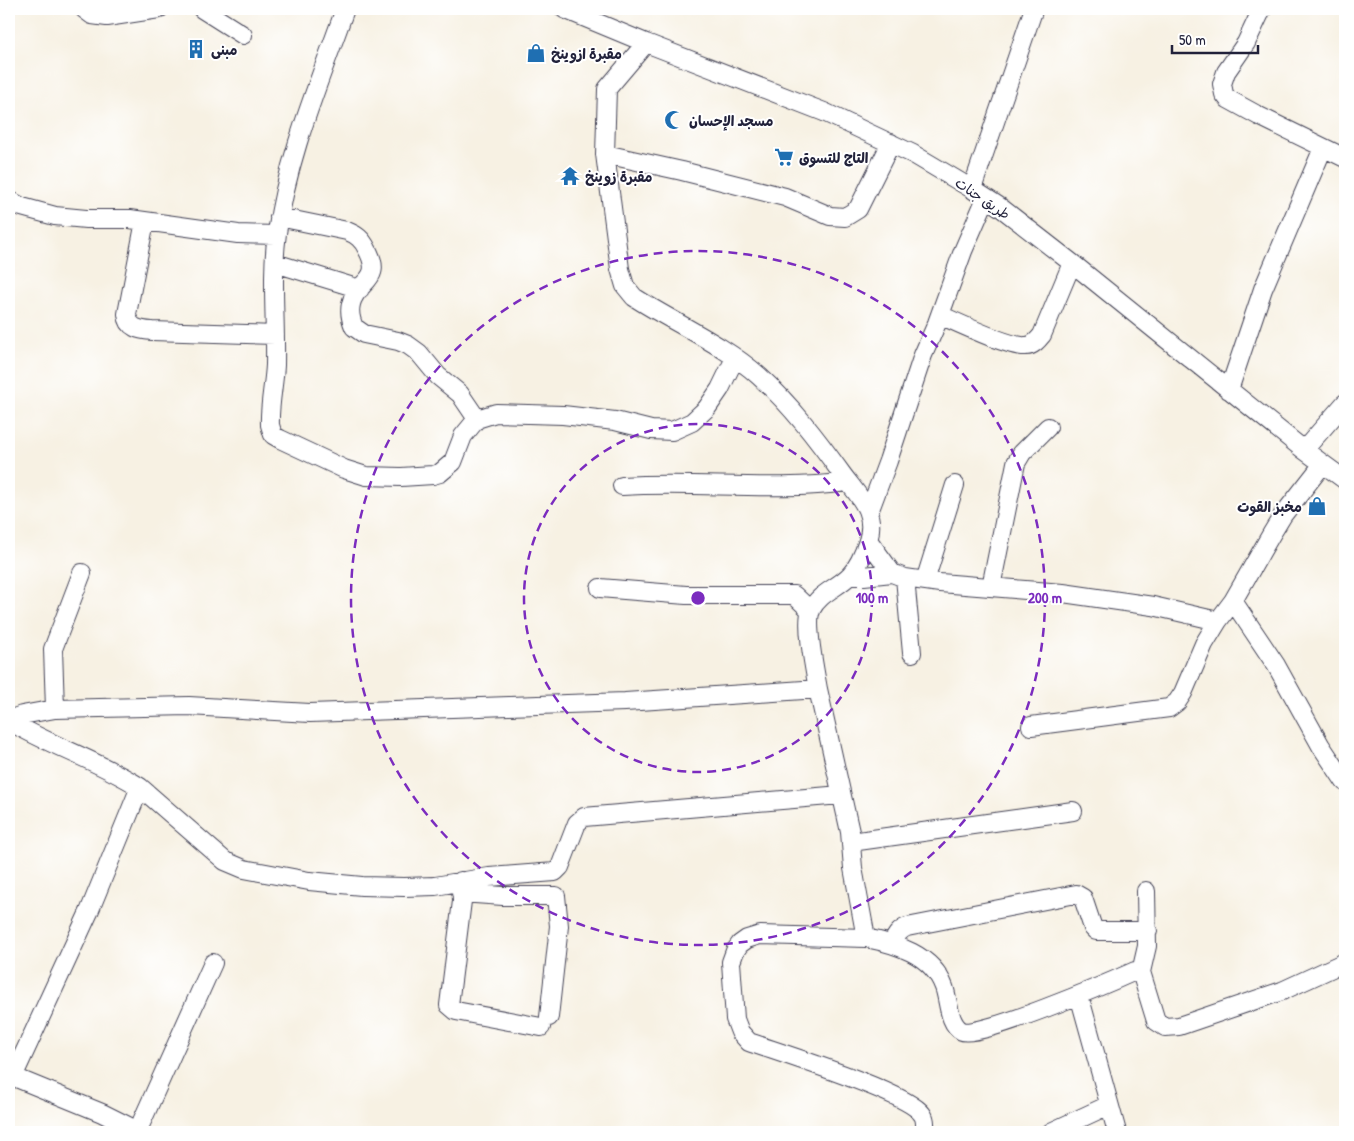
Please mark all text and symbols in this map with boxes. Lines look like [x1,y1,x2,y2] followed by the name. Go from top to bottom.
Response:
[1172,22,1258,54] scale bar
[1179,29,1206,50] text: 50 m
[185,38,207,60] building icon: مبنى
[211,40,237,59] place label: مبنى
[525,42,547,64] shop icon: مقبرة ازوينخ
[551,44,622,64] place label: مقبرة ازوينخ
[663,109,685,131] mosque icon: مسجد الإحسان
[689,111,774,131] place label: مسجد الإحسان
[773,146,795,168] supermarket icon: التاج للتسوق
[799,148,869,168] place label: التاج للتسوق
[559,165,581,187] temple icon: مقبرة زوينخ
[585,167,652,186] place label: مقبرة زوينخ
[952,173,1014,223] street label: طريق جنات
[1306,495,1328,517] shop icon: مخبز القوت
[1237,497,1302,516] place label: مخبز القوت
[856,587,888,608] text: 100 m
[1028,587,1062,608] text: 200 m
[689,589,707,607] centre of rings

